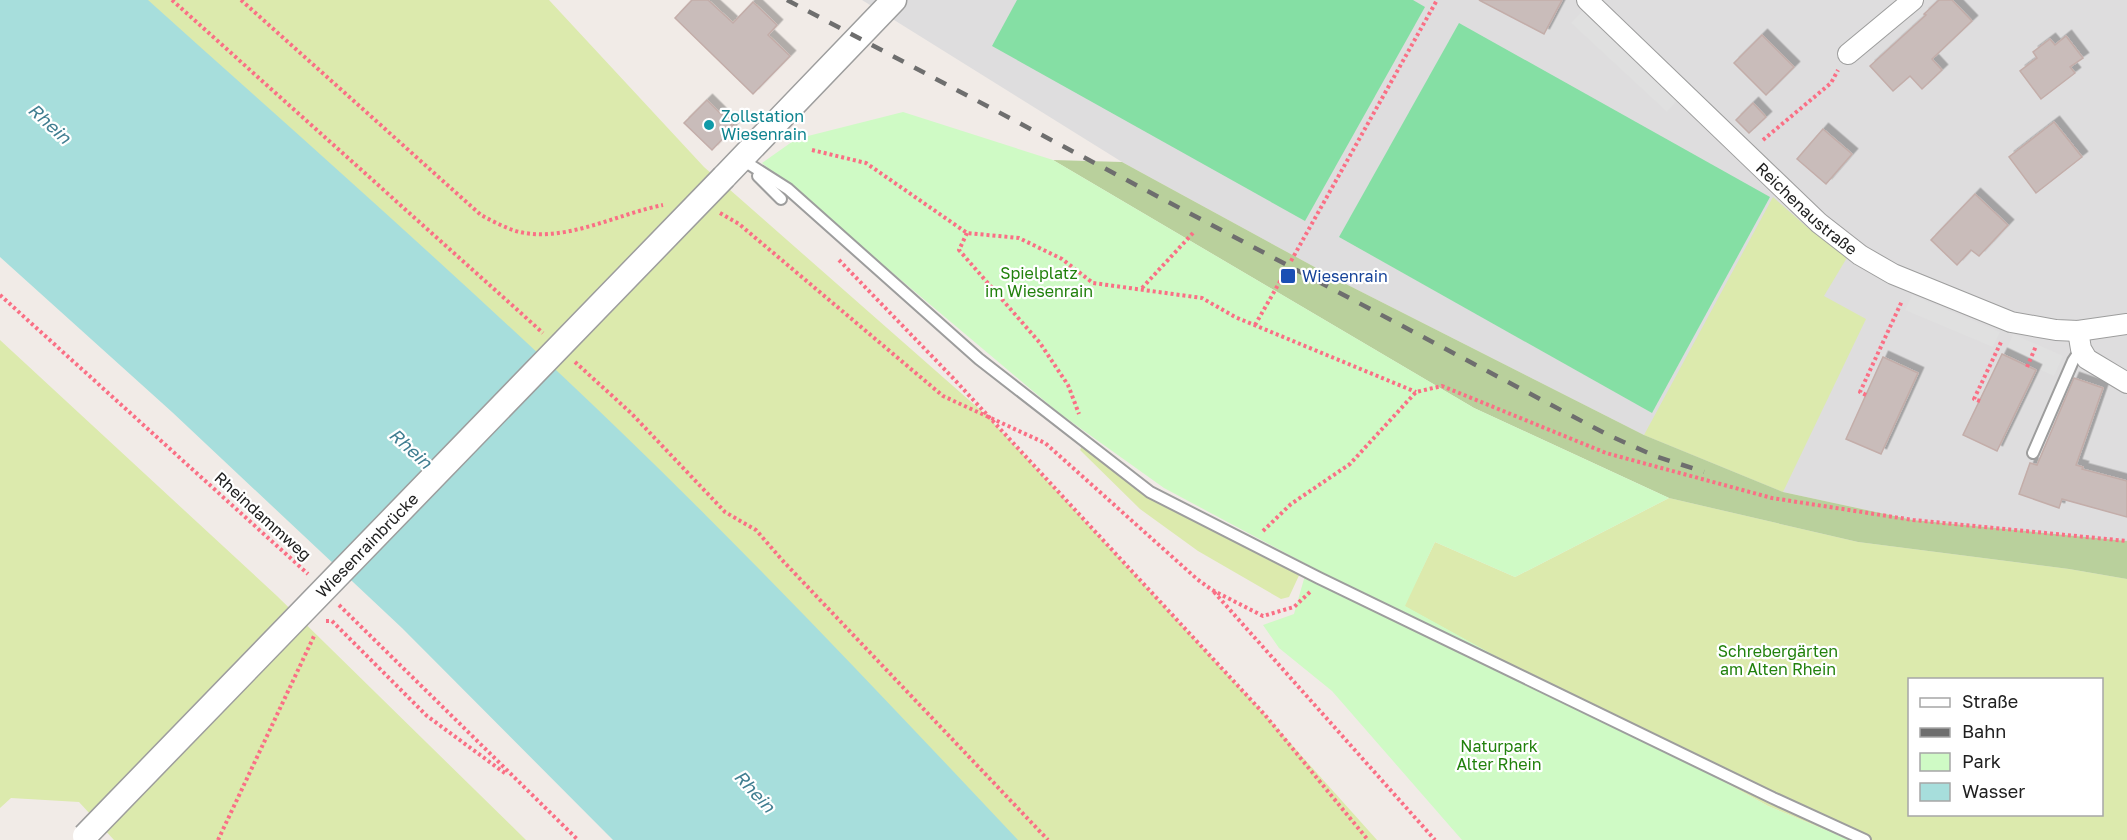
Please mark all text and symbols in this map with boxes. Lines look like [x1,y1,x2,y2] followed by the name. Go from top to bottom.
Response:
[24,98,76,148] water label: Rhein
[721,106,807,144] place label: Zollstation Wiesenrain
[702,118,716,132] marker: Zollstation Wiesenrain
[1752,158,1861,259] street label: Reichenaustraße
[985,263,1093,301] park label: Spielplatz im Wiesenrain
[1302,266,1388,286] place label: Wiesenrain
[1279,267,1297,285] marker: Wiesenrain
[385,423,437,473] water label: Rhein
[211,467,315,565] street label: Rheindammweg
[312,489,422,602] street label: Wiesenrainbrücke
[1718,641,1838,679] park label: Schrebergärten am Alten Rhein
[1908,678,2103,816] legend
[1962,690,2018,712] text: Straße
[1962,720,2006,742] text: Bahn
[1456,736,1542,774] park label: Naturpark Alter Rhein
[1962,750,2001,772] text: Park
[730,765,781,817] water label: Rhein
[1962,780,2025,802] text: Wasser

